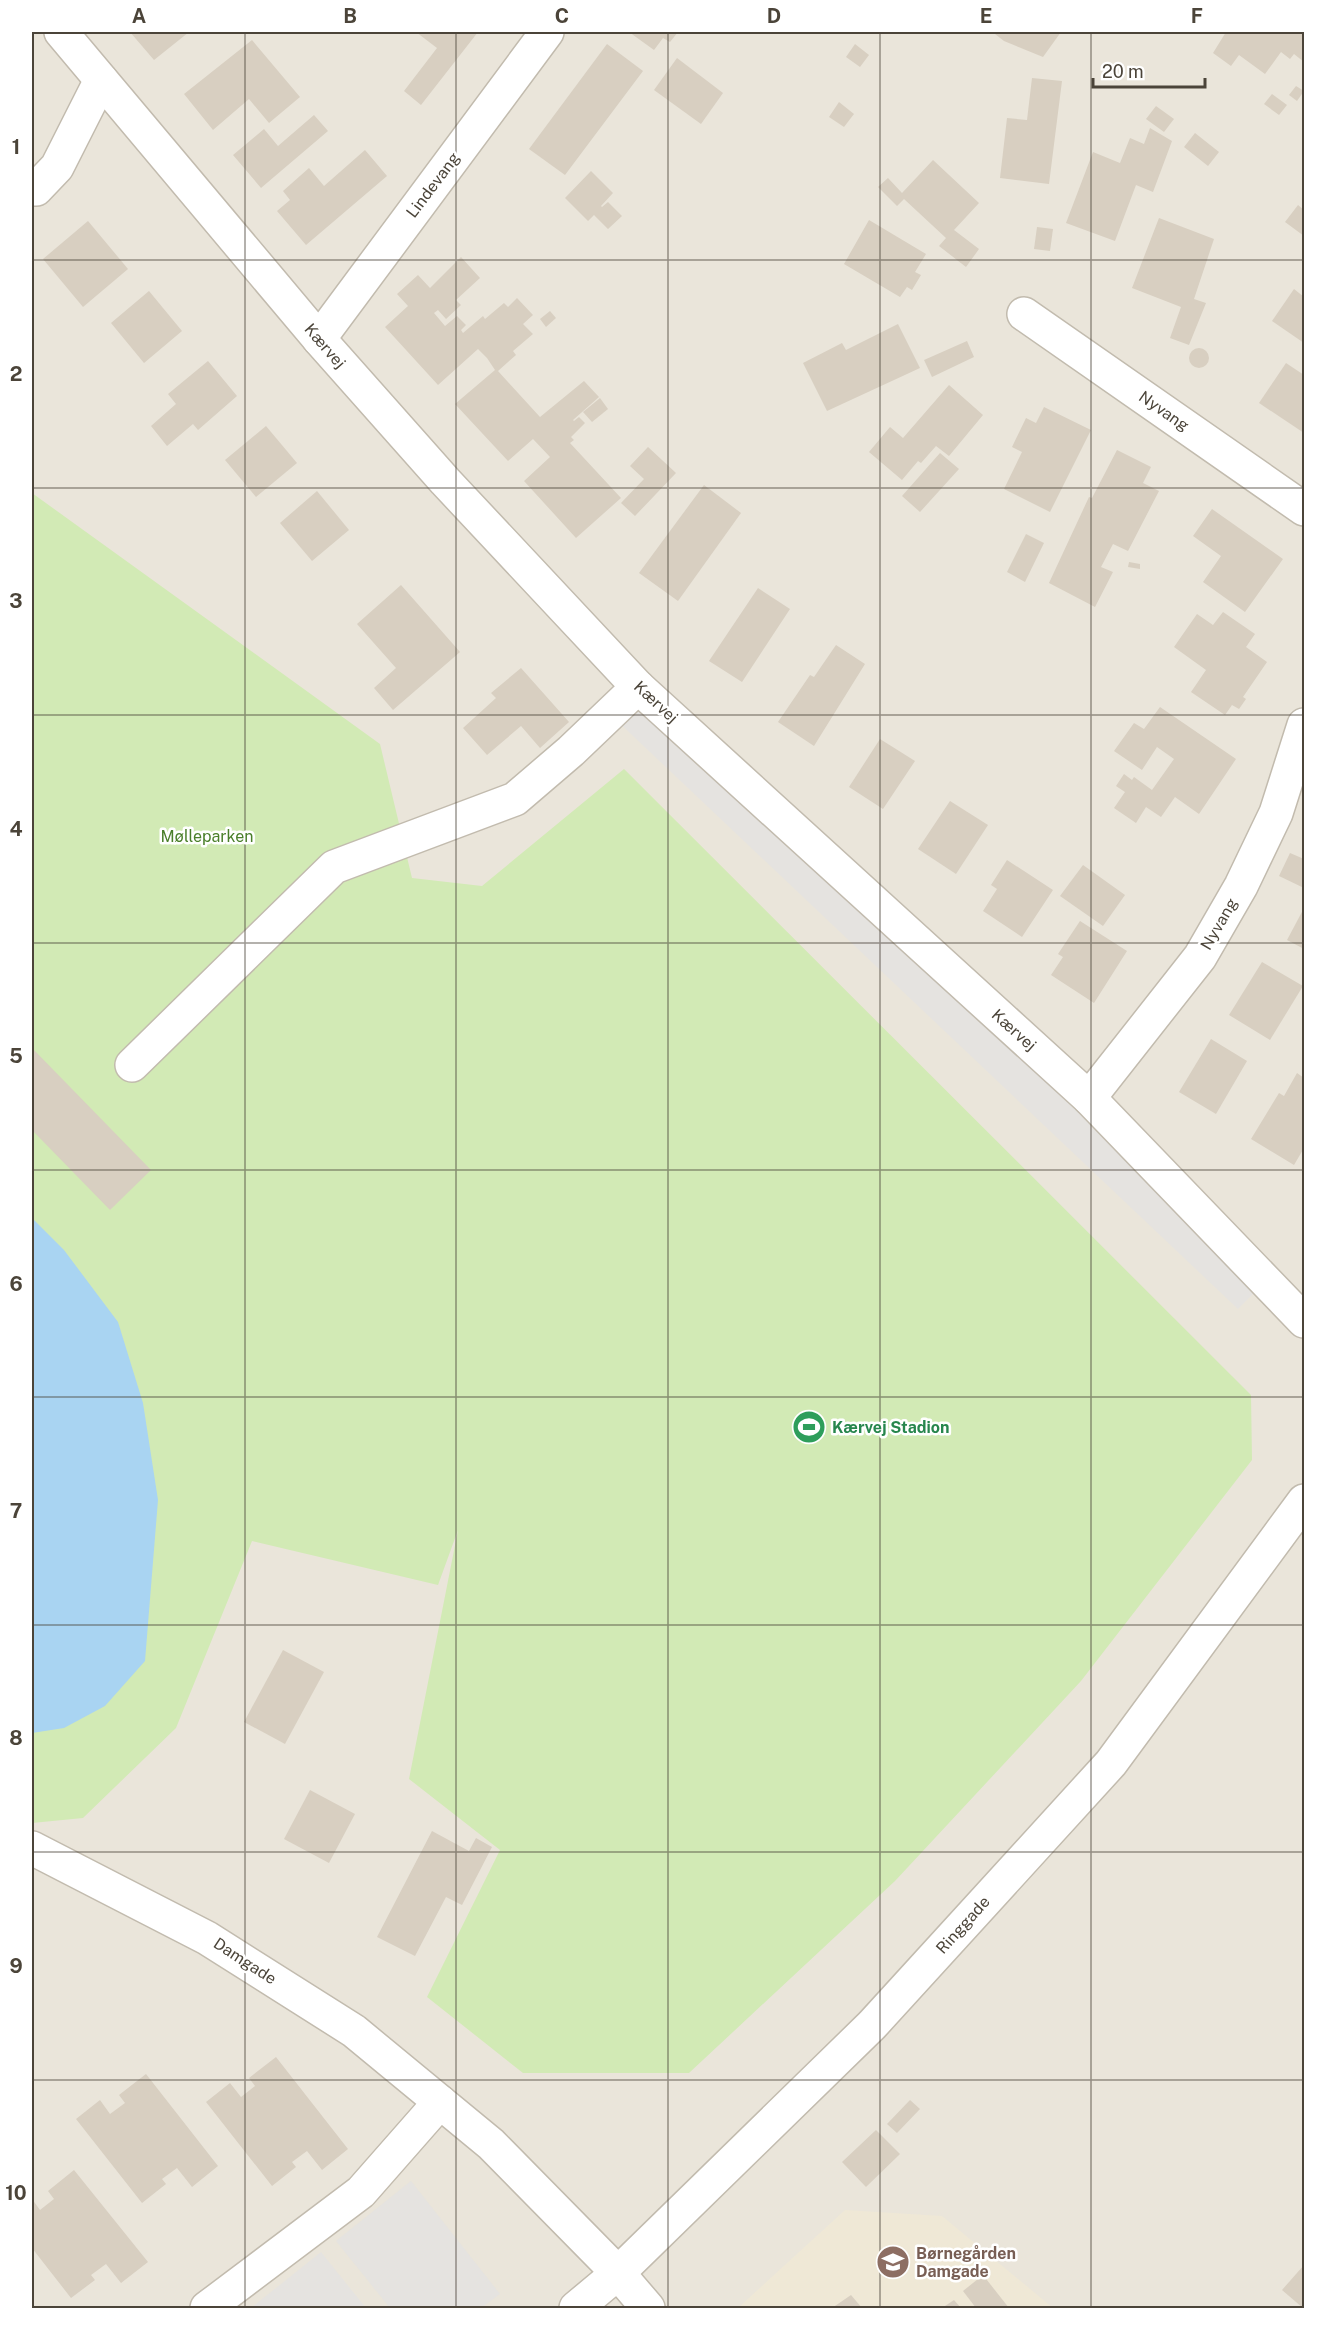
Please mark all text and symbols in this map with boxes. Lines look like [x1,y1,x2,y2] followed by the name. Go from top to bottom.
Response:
[132,4,146,28] text: A
[343,4,357,28] text: B
[555,4,569,28] text: C
[767,4,781,28] text: D
[980,4,992,28] text: E
[1191,4,1203,28] text: F
[1093,51,1206,89] scale bar
[1102,61,1144,82] text: 20 m
[12,135,20,159] text: 1
[402,149,464,221] street label: Lindevang
[300,320,350,372] street label: Kærvej
[10,362,22,386] text: 2
[1135,387,1193,435] street label: Nyvang
[9,589,23,613] text: 3
[630,677,682,727] street label: Kærvej
[9,817,23,841] text: 4
[161,827,253,846] park label: Mølleparken
[1197,895,1241,953] street label: Nyvang
[988,1005,1040,1055] street label: Kærvej
[9,1044,23,1068] text: 5
[9,1272,23,1296] text: 6
[791,1409,827,1445] sports icon: Kærvej Stadion
[832,1418,950,1437] place label: Kærvej Stadion
[10,1499,22,1523] text: 7
[9,1726,23,1750] text: 8
[932,1892,994,1958] street label: Ringgade
[210,1934,280,1988] street label: Damgade
[9,1954,23,1978] text: 9
[5,2181,27,2205] text: 10
[875,2244,911,2280] school or university icon: Børnegården Damgade
[916,2244,1016,2281] place label: Børnegården Damgade

